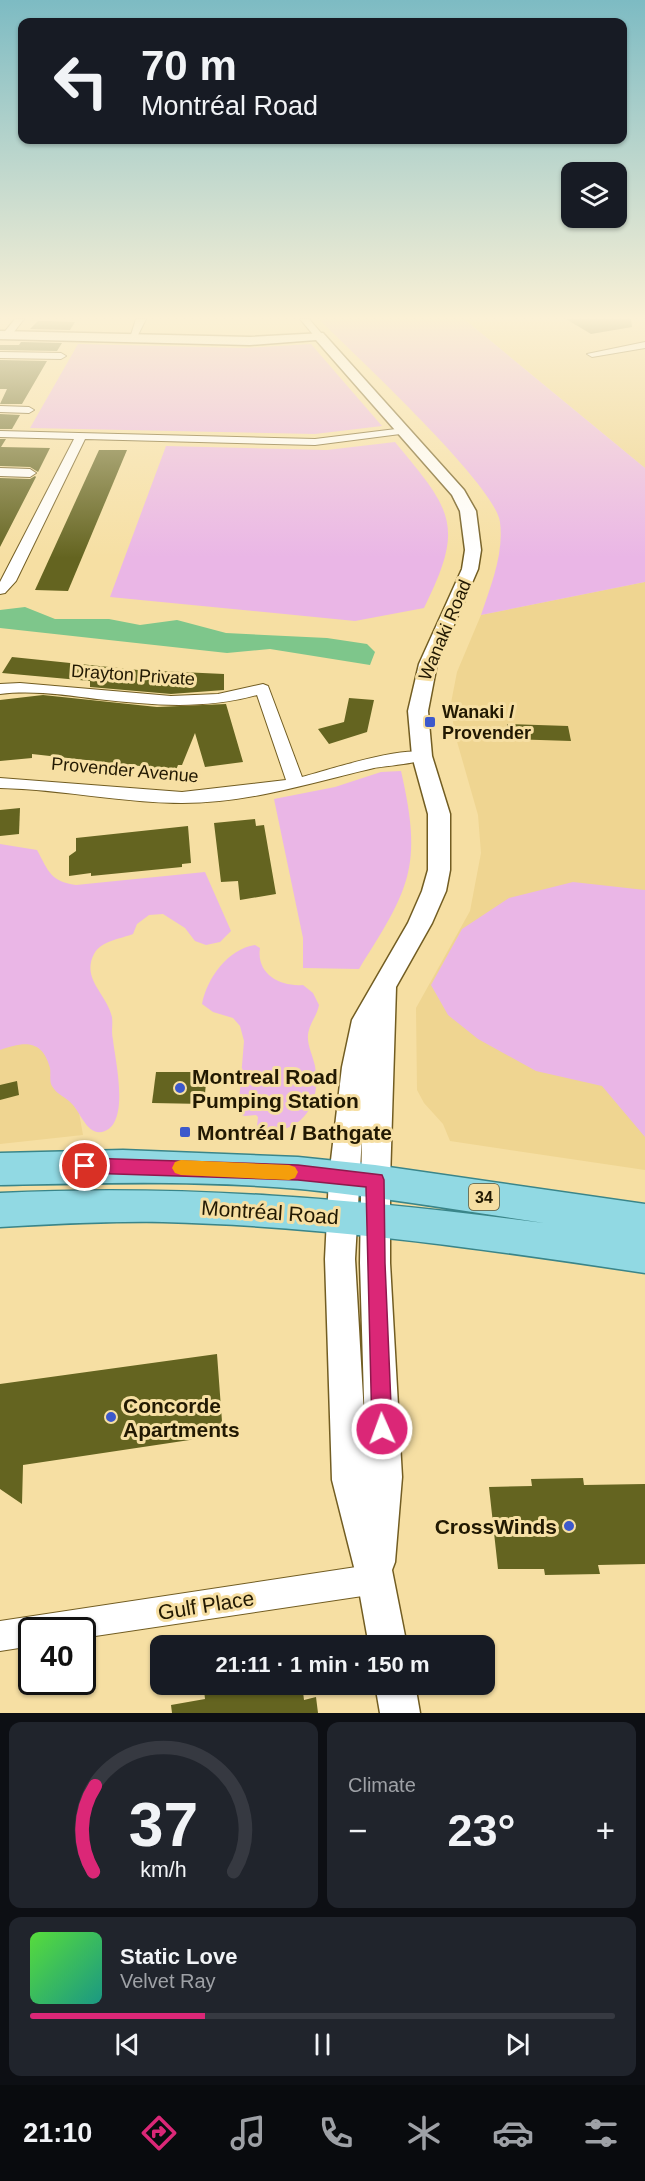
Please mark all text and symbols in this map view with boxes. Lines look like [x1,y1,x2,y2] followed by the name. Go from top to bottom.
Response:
[42,42,120,120] icon: left
[141,42,237,89] text: 70 m
[141,91,318,121] text: Montréal Road
[561,162,627,228] map controls
[561,162,627,228] button: layers
[415,577,475,683] street label: Wanaki Road
[70,661,196,689] street label: Drayton Private
[442,702,531,743] place label: Wanaki / Provender
[423,715,437,729] marker: Wanaki / Provender
[51,754,199,786] street label: Provender Avenue
[192,1065,359,1112] place label: Montreal Road Pumping Station
[173,1081,187,1095] marker: Montreal Road Pumping Station
[197,1121,392,1144] place label: Montréal / Bathgate
[178,1125,192,1139] marker: Montréal / Bathgate
[59,1140,110,1191] pin
[68,1149,101,1182] icon: arrive
[469,1184,499,1210] road number: 34
[200,1196,340,1228] street label: Montréal Road
[123,1394,240,1441] place label: Concorde Apartments
[350,1397,414,1461] position arrow
[104,1410,118,1424] marker: Concorde Apartments
[435,1515,557,1538] place label: CrossWinds
[562,1519,576,1533] marker: CrossWinds
[156,1586,256,1624] street label: Gulf Place
[18,1617,96,1695] speed limit sign: 40
[216,1652,430,1677] text: 21:11 · 1 min · 150 m
[348,1774,416,1796] text: Climate
[129,1790,198,1859] text: 37
[447,1805,516,1856] text: 23°
[348,1812,367,1849] text: −
[596,1812,615,1849] text: +
[140,1858,187,1882] text: km/h
[120,1944,237,1969] text: Static Love
[120,1970,216,1992] text: Velvet Ray
[111,2028,144,2061] icon: previous
[306,2028,339,2061] icon: pause
[501,2028,534,2061] icon: next
[138,2112,180,2154] icon: directions
[227,2112,269,2154] icon: music
[315,2112,357,2154] icon: phone
[403,2112,445,2154] icon: climate
[492,2112,534,2154] icon: car
[580,2112,622,2154] icon: filters
[23,2118,92,2148] text: 21:10

